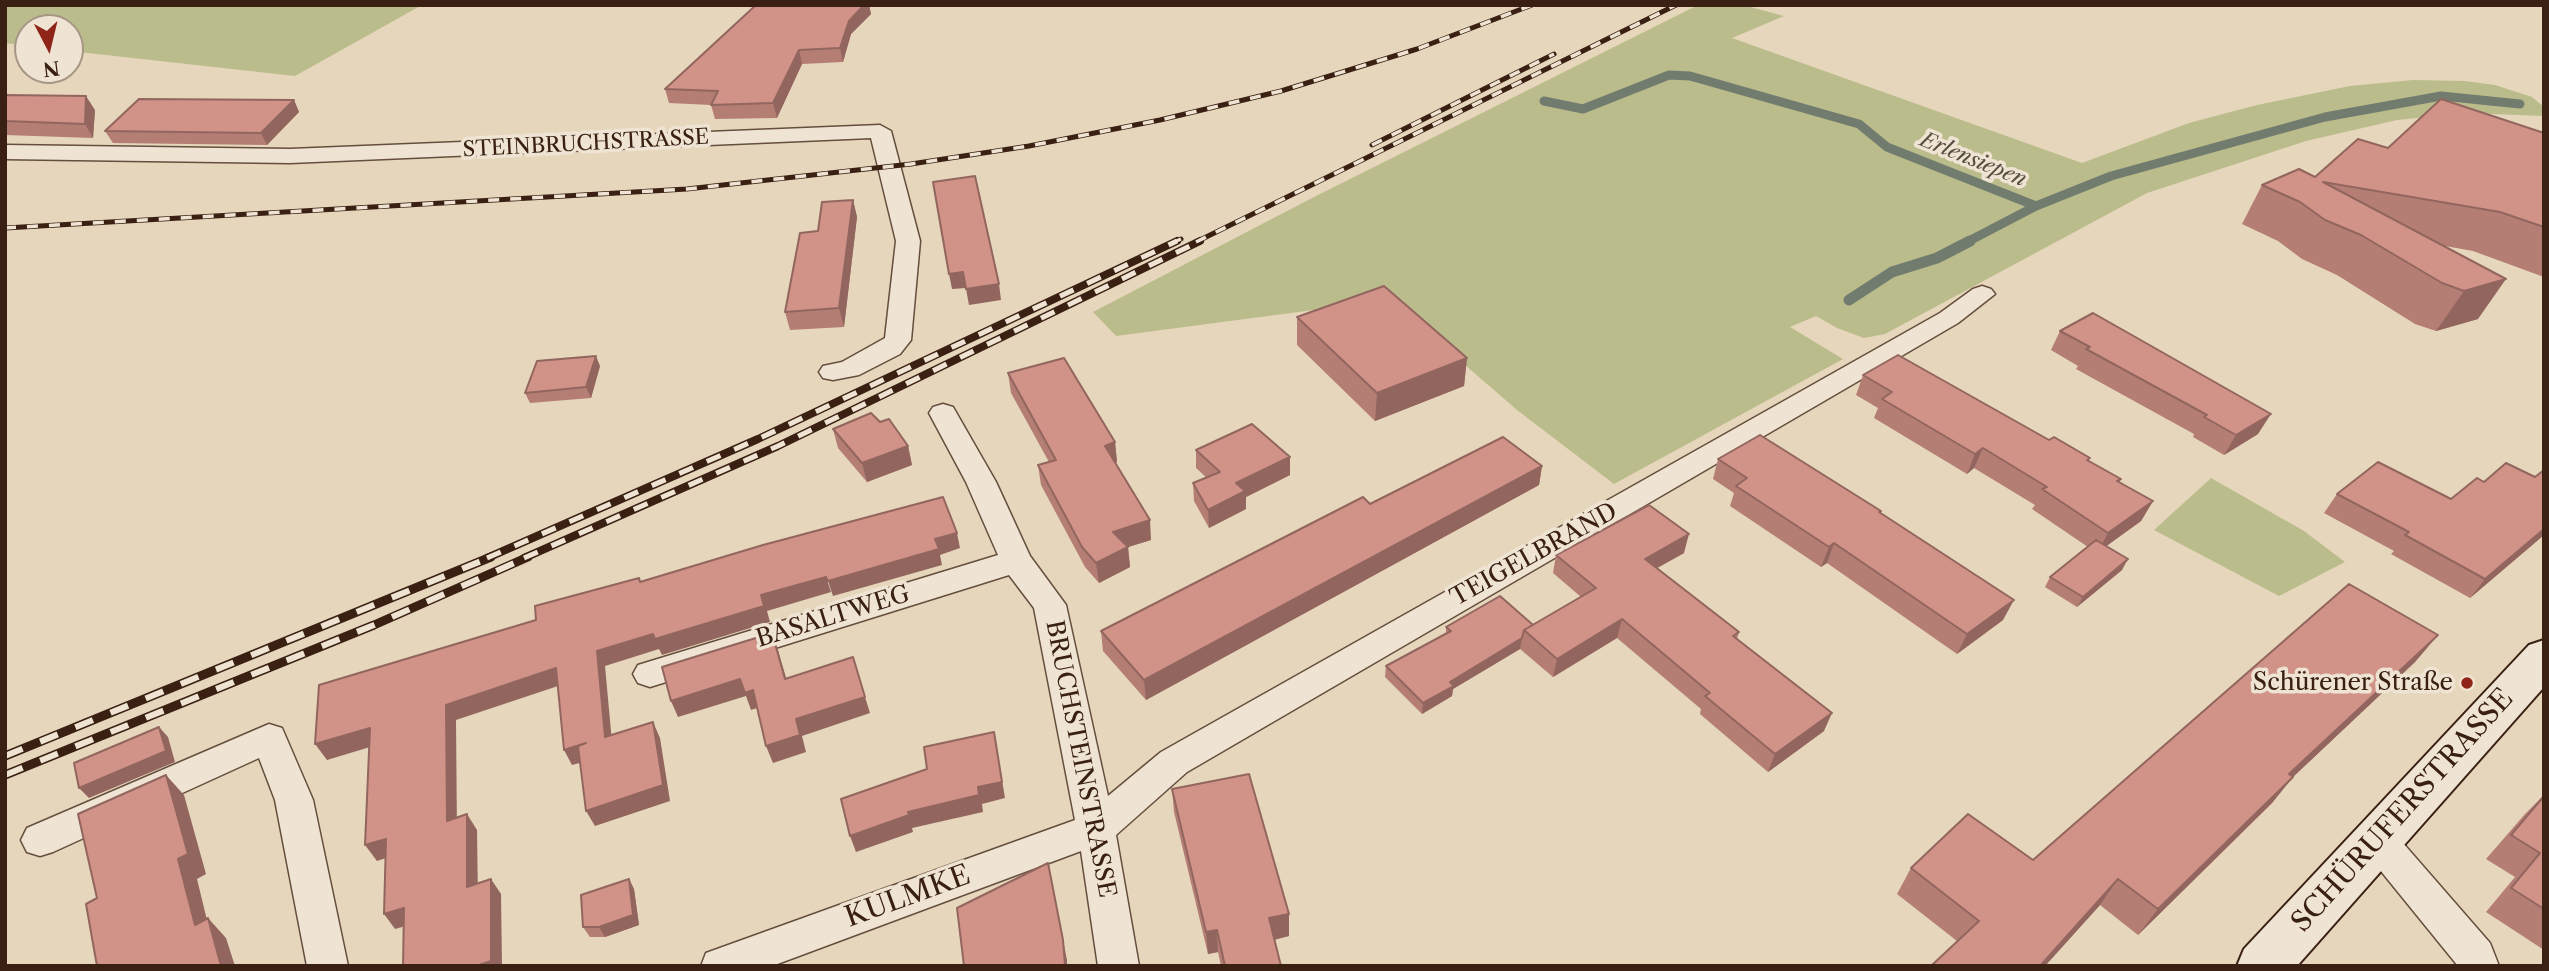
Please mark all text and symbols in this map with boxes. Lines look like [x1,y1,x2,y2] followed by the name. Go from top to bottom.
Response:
[14,14,84,84] north arrow
[42,56,61,81] text: N
[462,125,710,163] street label: STEINBRUCHSTRASSE
[1916,127,2030,193] water label: Erlensiepen
[1446,497,1622,613] street label: TEIGELBRAND
[753,580,913,654] street label: BASALTWEG
[1039,618,1121,900] street label: BRUCHSTEINSTRASSE
[2253,669,2453,697] place label: Schürener Straße
[2459,675,2475,691] marker: Schürener Straße
[2285,683,2521,939] street label: SCHÜRUFERSTRASSE
[841,859,975,935] street label: KULMKE

